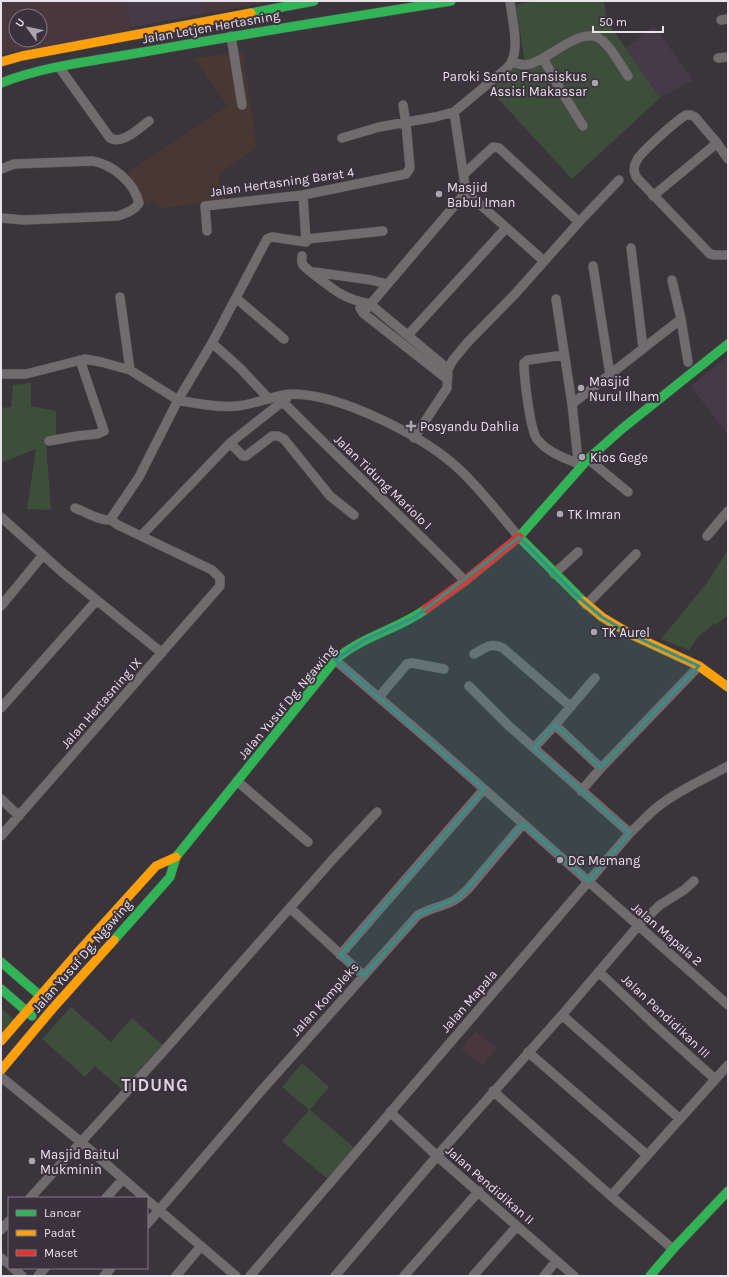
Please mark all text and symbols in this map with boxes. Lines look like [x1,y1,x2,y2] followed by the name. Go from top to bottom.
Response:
[141,7,282,46] street label: Jalan Letjen Hertasning
[8,8,48,48] north arrow
[593,8,663,34] scale bar
[599,15,627,29] text: 50 m
[13,16,28,30] text: U
[443,69,587,99] place label: Paroki Santo Fransiskus Assisi Makassar
[590,78,600,88] marker: Paroki Santo Fransiskus Assisi Makassar
[209,164,355,200] street label: Jalan Hertasning Barat 4
[447,180,515,210] place label: Masjid Babul Iman
[434,189,444,199] marker: Masjid Babul Iman
[589,374,660,404] place label: Masjid Nurul Ilham
[576,383,586,393] marker: Masjid Nurul Ilham
[420,419,519,434] place label: Posyandu Dahlia
[405,420,417,432] marker: Posyandu Dahlia
[331,432,435,532] street label: Jalan Tidung Mariolo I
[590,450,648,465] place label: Kios Gege
[577,452,587,462] marker: Kios Gege
[568,507,621,522] place label: TK Imran
[555,509,565,519] marker: TK Imran
[602,625,650,640] place label: TK Aurel
[589,627,599,637] marker: TK Aurel
[235,642,339,762] street label: Jalan Yusuf Dg. Ngawing
[58,655,144,751] street label: Jalan Hertasning IX
[568,853,641,868] place label: DG Memang
[555,855,565,865] marker: DG Memang
[29,896,135,1015] street label: Jalan Yusuf Dg. Ngawing
[629,899,705,969] street label: Jalan Mapala 2
[288,959,362,1039] street label: Jalan Kompleks
[438,967,500,1035] street label: Jalan Mapala
[619,971,713,1061] street label: Jalan Pendidikan III
[121,1075,189,1095] district label: TIDUNG
[443,1143,537,1227] street label: Jalan Pendidikan II
[40,1147,119,1177] place label: Masjid Baitul Mukminin
[27,1156,37,1166] marker: Masjid Baitul Mukminin
[8,1197,148,1269] legend
[44,1206,81,1220] text: Lancar
[44,1226,76,1240] text: Padat
[44,1246,78,1260] text: Macet

